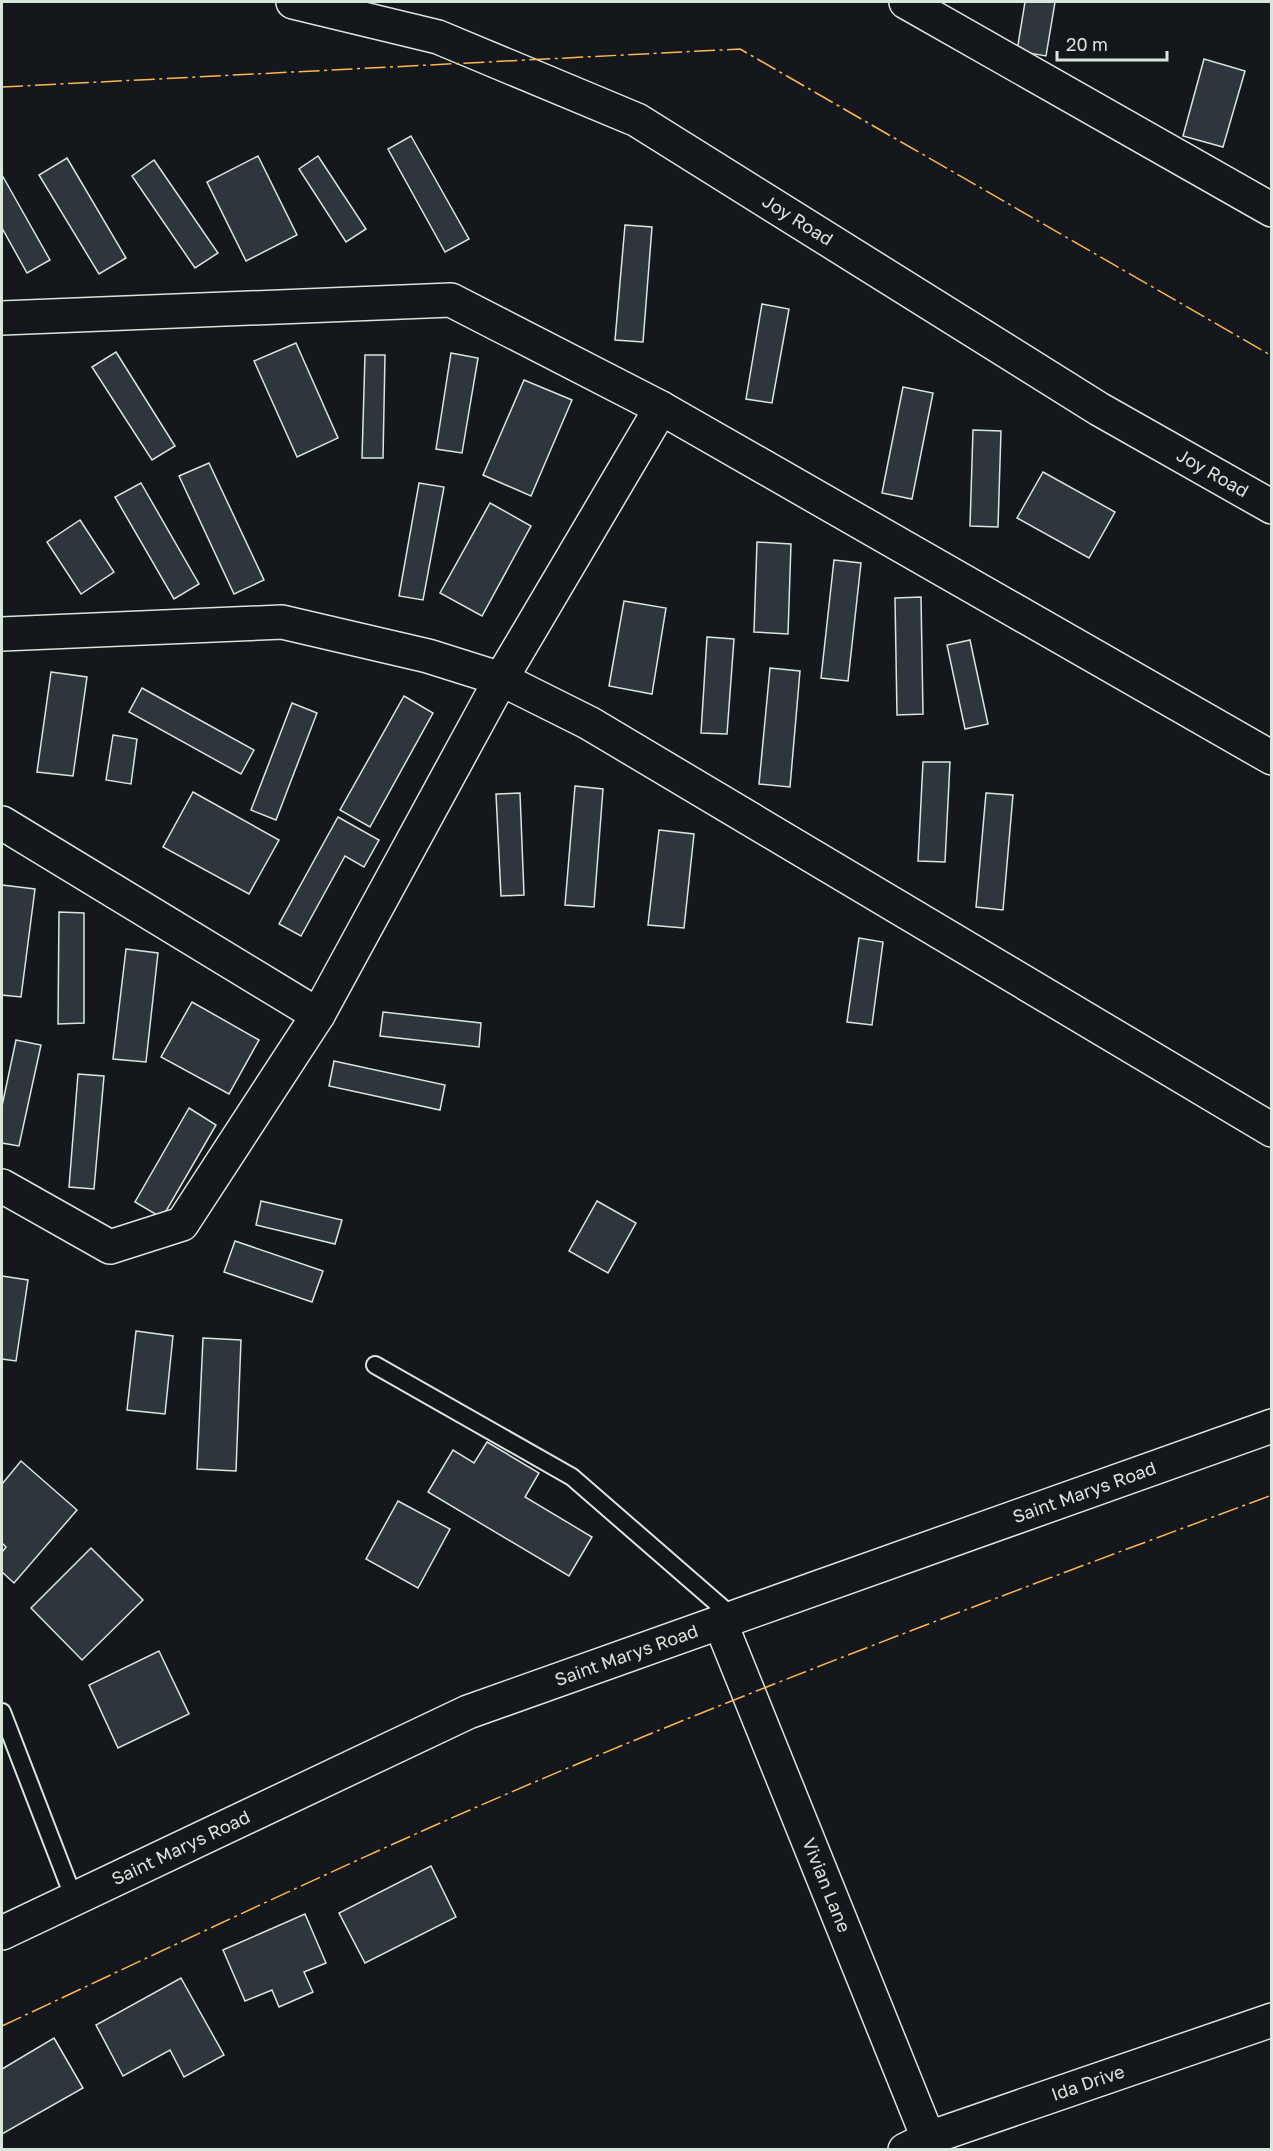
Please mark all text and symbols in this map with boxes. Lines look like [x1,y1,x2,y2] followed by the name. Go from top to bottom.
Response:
[1057,24,1166,62] scale bar
[1066,33,1108,55] text: 20 m
[759,189,837,250] street label: Joy Road
[1173,443,1253,501] street label: Joy Road
[1009,1456,1159,1527] street label: Saint Marys Road
[552,1619,701,1690] street label: Saint Marys Road
[108,1805,253,1889] street label: Saint Marys Road
[798,1835,856,1935] street label: Vivian Lane
[1048,2060,1127,2105] street label: Ida Drive

